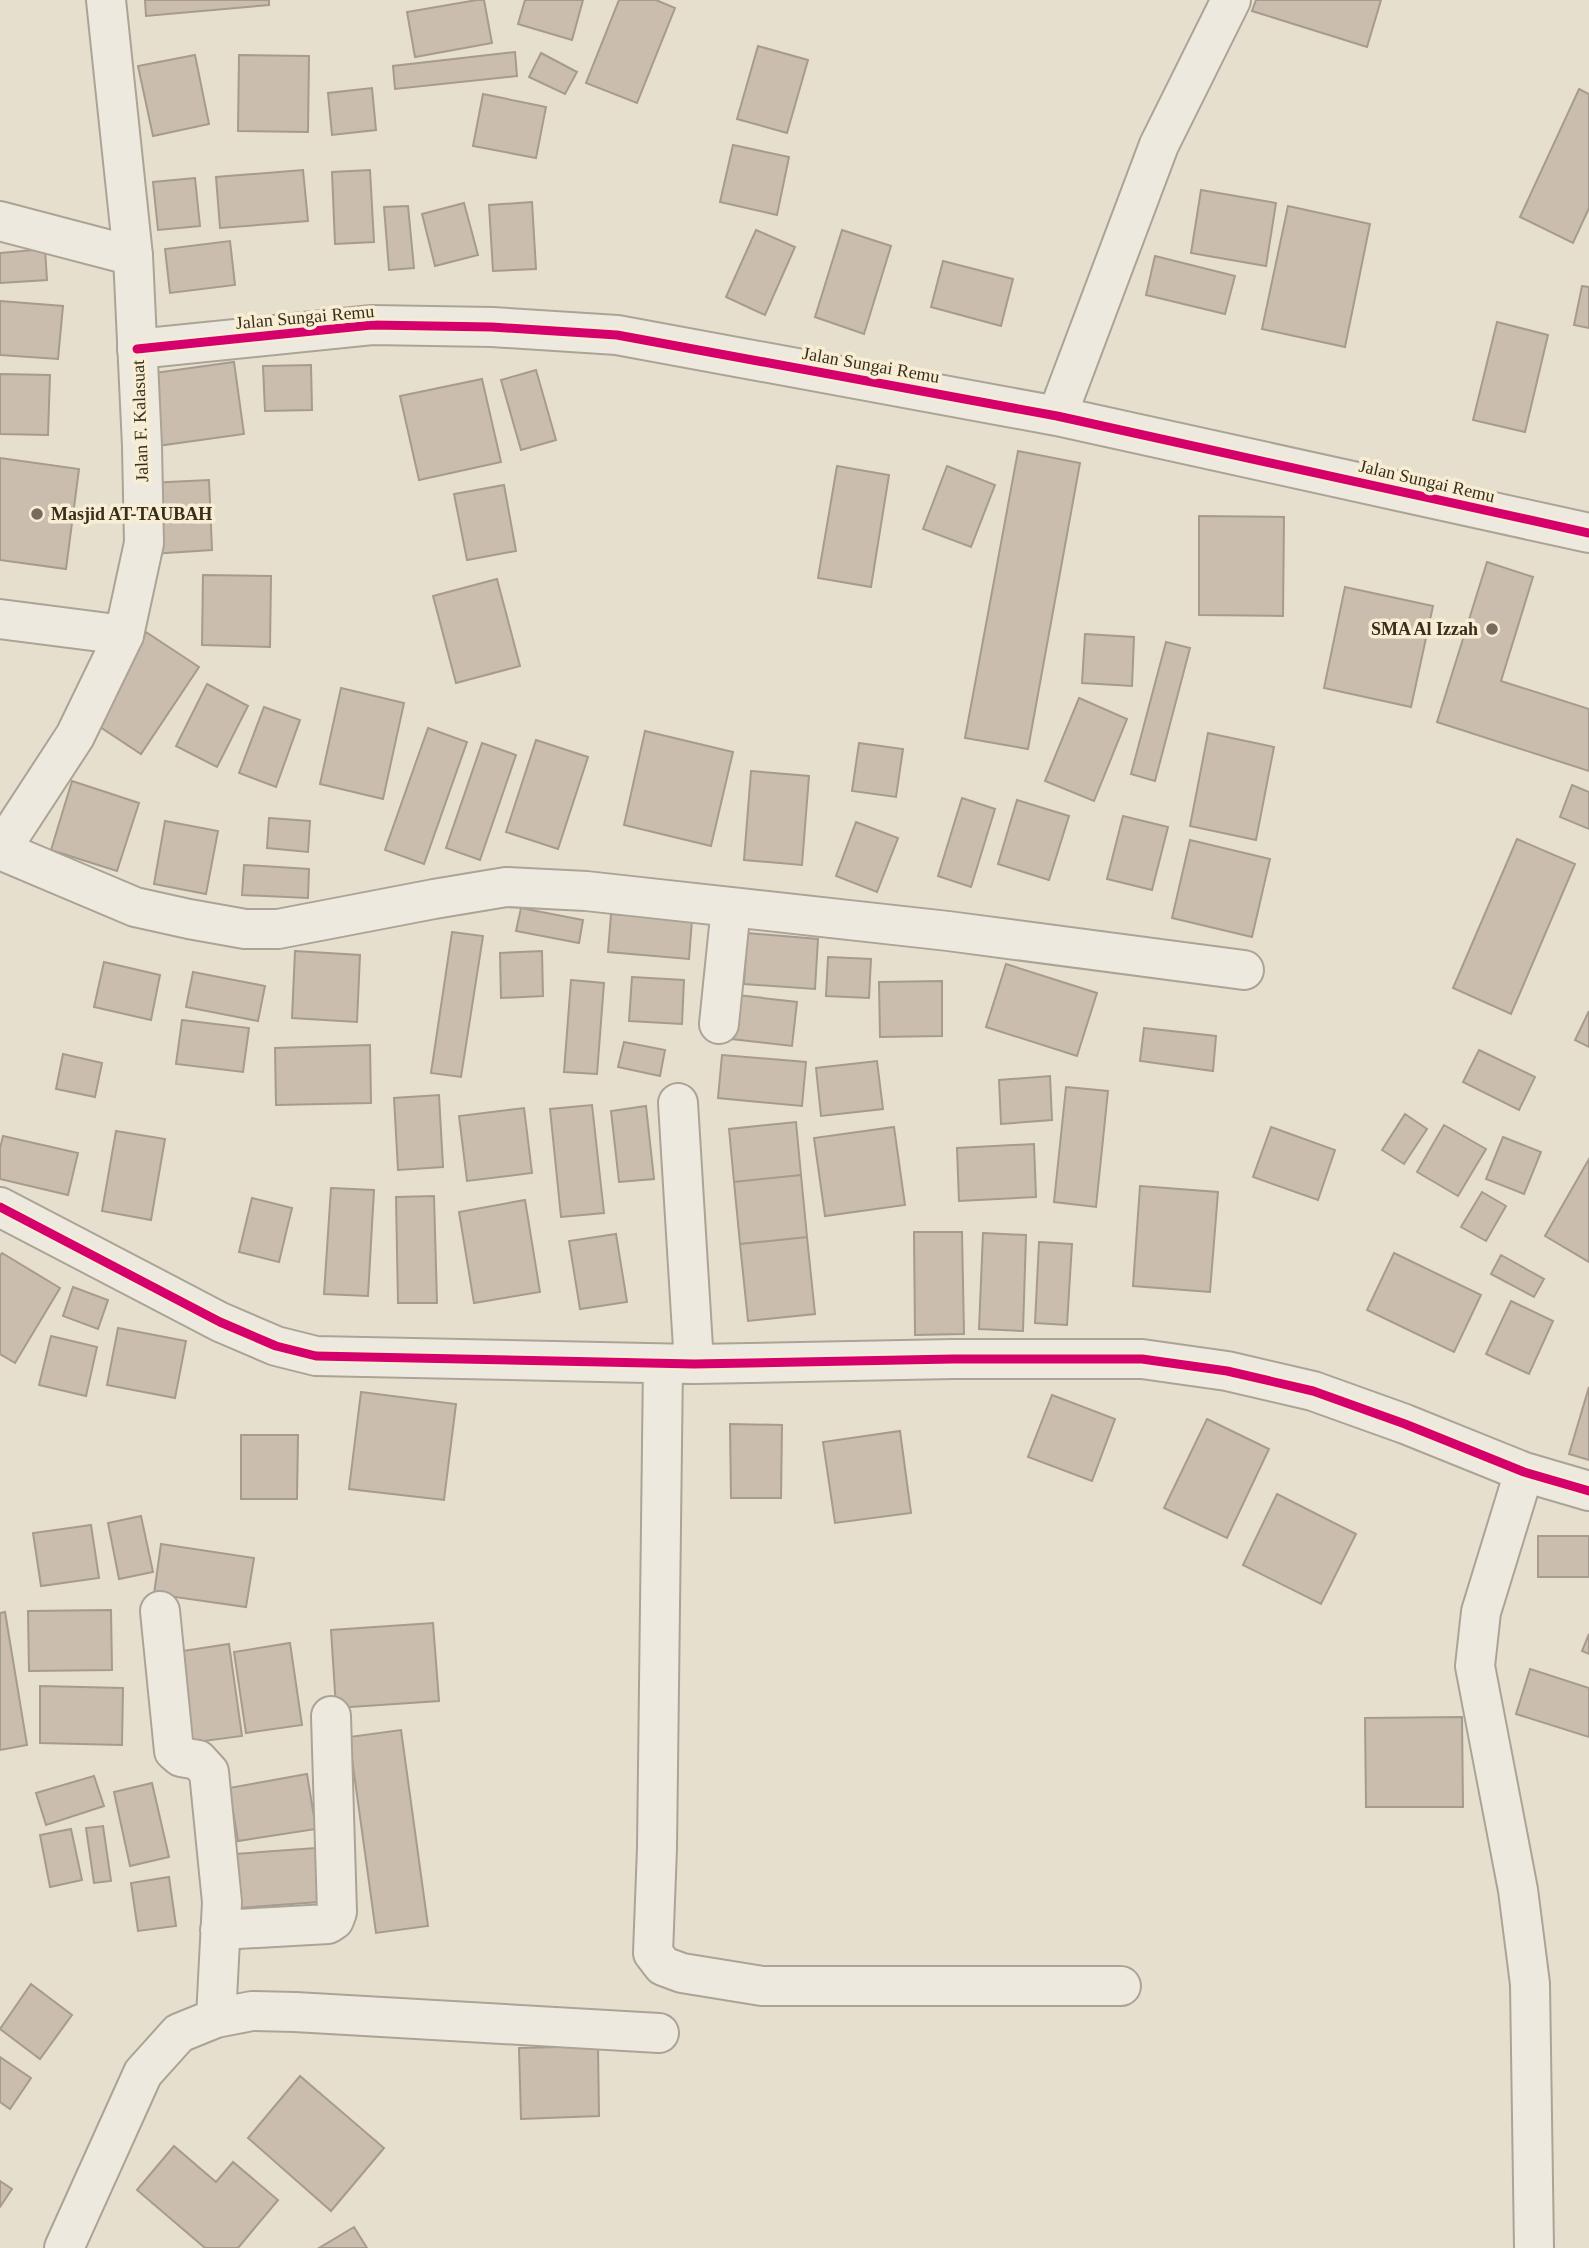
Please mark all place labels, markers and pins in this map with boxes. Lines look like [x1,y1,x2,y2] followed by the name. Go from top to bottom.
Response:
[51,504,212,524] place label: Masjid AT-TAUBAH
[29,506,45,522] marker: Masjid AT-TAUBAH
[1371,619,1478,639] place label: SMA Al Izzah
[1484,621,1500,637] marker: SMA Al Izzah

